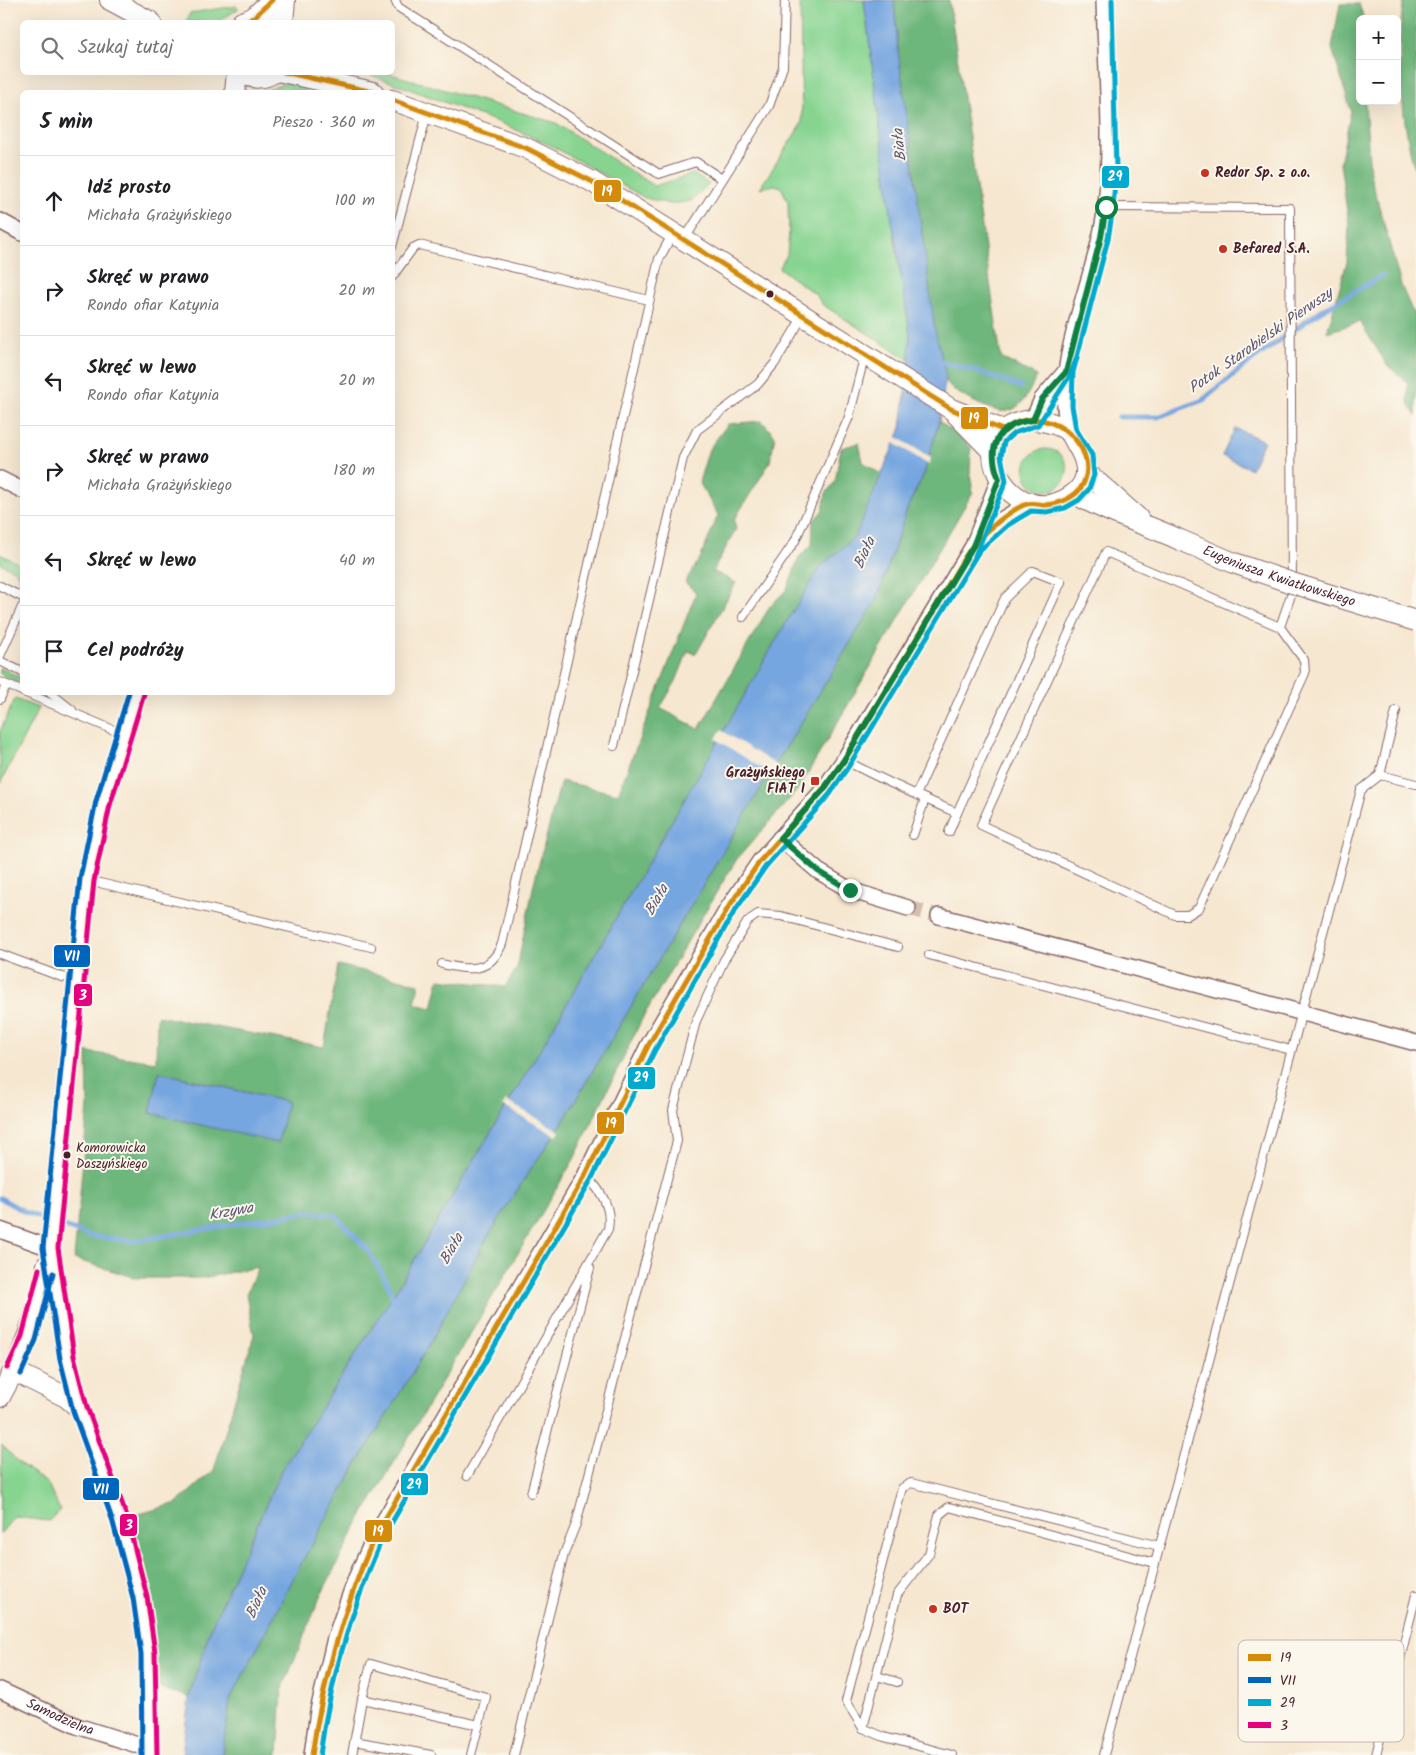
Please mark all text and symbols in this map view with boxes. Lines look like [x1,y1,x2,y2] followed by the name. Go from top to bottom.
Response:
[1356,15,1401,105] map controls
[1356,15,1401,60] button: +
[20,20,395,75] search box
[78,33,173,63] text: Szukaj tutaj
[38,34,66,62] icon: search
[1356,60,1401,105] button: −
[40,106,93,139] text: 5 min
[272,110,375,135] text: Pieszo · 360 m
[886,127,914,162] water label: Biała
[1215,162,1310,184] place label: Redor Sp. z o.o.
[1101,165,1130,189] line badge: 29
[1107,166,1123,188] text: 29
[1199,167,1211,179] marker: Redor Sp. z o.o.
[87,173,171,203] text: Idź prosto
[593,179,622,203] line badge: 19
[601,181,613,203] text: 19
[40,187,68,215] icon: ahead
[335,188,375,213] text: 100 m
[1095,196,1118,219] route start
[87,203,232,228] text: Michała Grażyńskiego
[1233,238,1310,260] place label: Befared S.A.
[1217,243,1229,255] marker: Befared S.A.
[87,263,209,293] text: Skręć w prawo
[40,277,68,305] icon: right
[339,278,375,303] text: 20 m
[1184,281,1340,400] water label: Potok Starobielski Pierwszy
[765,289,775,299] unlabelled marker
[87,293,219,318] text: Rondo ofiar Katynia
[87,353,196,383] text: Skręć w lewo
[40,367,68,395] icon: left
[339,368,375,393] text: 20 m
[87,383,219,408] text: Rondo ofiar Katynia
[960,406,989,430] line badge: 19
[968,408,980,430] text: 19
[87,443,209,473] text: Skręć w prawo
[40,457,68,485] icon: right
[333,458,375,483] text: 180 m
[87,473,232,498] text: Michała Grażyńskiego
[847,532,883,573] water label: Biała
[1199,540,1358,613] street label: Eugeniusza Kwiatkowskiego
[87,546,196,576] text: Skręć w lewo
[40,547,68,575] icon: left
[339,548,375,573] text: 40 m
[87,636,184,666] text: Cel podróży
[40,637,68,665] icon: arrive
[726,762,806,800] place label: Grażyńskiego FIAT I
[809,775,821,787] marker: Grażyńskiego FIAT I
[638,879,676,920] water label: Biała
[839,879,862,902] route end
[53,944,91,968] line badge: VII
[64,946,80,968] text: VII
[73,983,93,1007] line badge: 3
[78,985,87,1007] text: 3
[627,1066,656,1090] line badge: 29
[633,1067,649,1089] text: 29
[596,1111,625,1135] line badge: 19
[605,1113,617,1135] text: 19
[76,1138,148,1175] place label: Komorowicka Daszyńskiego
[62,1150,72,1160] marker: Komorowicka Daszyńskiego
[207,1196,256,1228] water label: Krzywa
[433,1228,471,1269] water label: Biała
[400,1472,429,1496] line badge: 29
[406,1474,422,1496] text: 29
[82,1477,120,1501] line badge: VII
[93,1479,109,1501] text: VII
[119,1513,138,1537] line badge: 3
[124,1515,133,1537] text: 3
[364,1519,393,1543] line badge: 19
[372,1521,384,1543] text: 19
[239,1582,275,1623] water label: Biała
[943,1598,969,1620] place label: BOT
[927,1603,939,1615] marker: BOT
[1238,1640,1404,1742] legend
[1280,1647,1291,1669] text: 19
[1280,1670,1296,1692] text: VII
[1280,1692,1295,1714] text: 29
[23,1693,96,1742] street label: Samodzielna
[1280,1715,1288,1737] text: 3

